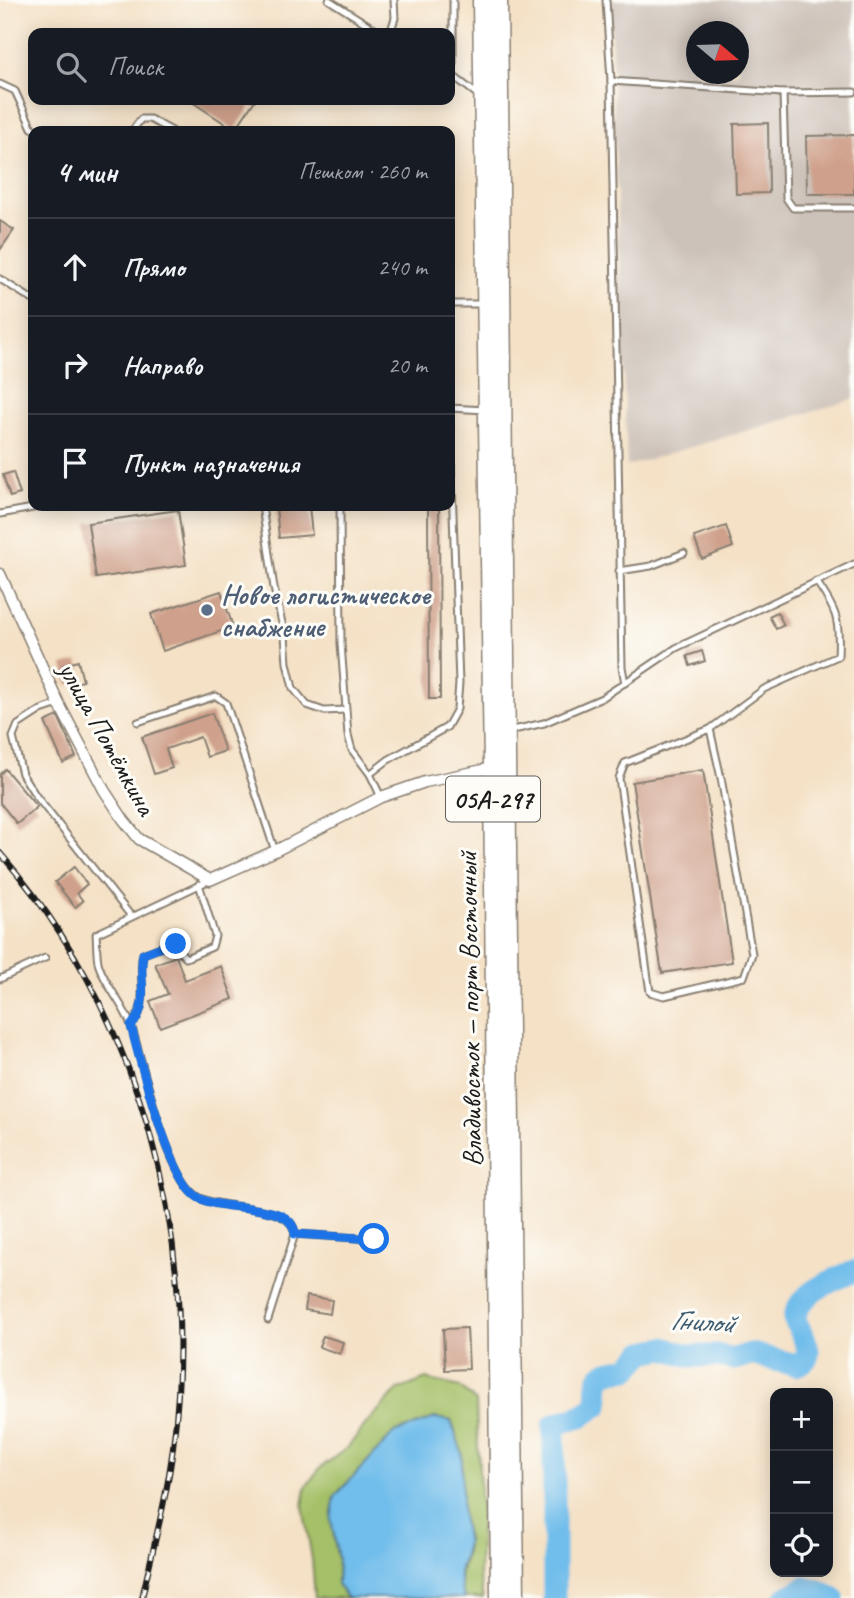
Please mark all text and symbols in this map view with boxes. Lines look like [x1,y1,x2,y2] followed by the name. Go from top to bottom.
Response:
[686,21,749,84] north arrow
[28,28,455,105] search box
[52,48,90,86] icon: search
[108,50,163,83] text: Поиск
[56,153,117,191] text: 4 мин
[299,157,427,186] text: Пешком · 260 m
[56,248,94,286] icon: ahead
[123,251,185,284] text: Прямо
[378,253,427,282] text: 240 m
[56,346,94,384] icon: right
[123,349,202,382] text: Направо
[388,351,427,380] text: 20 m
[56,444,94,482] icon: arrive
[123,447,299,480] text: Пункт назначения
[221,577,433,644] place label: Новое логистическое снабжение
[199,602,215,618] marker: Новое логистическое снабжение
[50,654,165,823] street label: улица Потёмкина
[446,776,540,821] road number: 05А-297
[449,850,490,1167] street label: Владивосток — порт Восточный
[160,928,191,959] route end
[358,1223,389,1254] route start
[670,1300,740,1342] water label: Гнилой
[770,1388,833,1577] map controls
[770,1388,833,1451] button: +
[770,1451,833,1514] button: −
[770,1514,833,1577] button: locate

